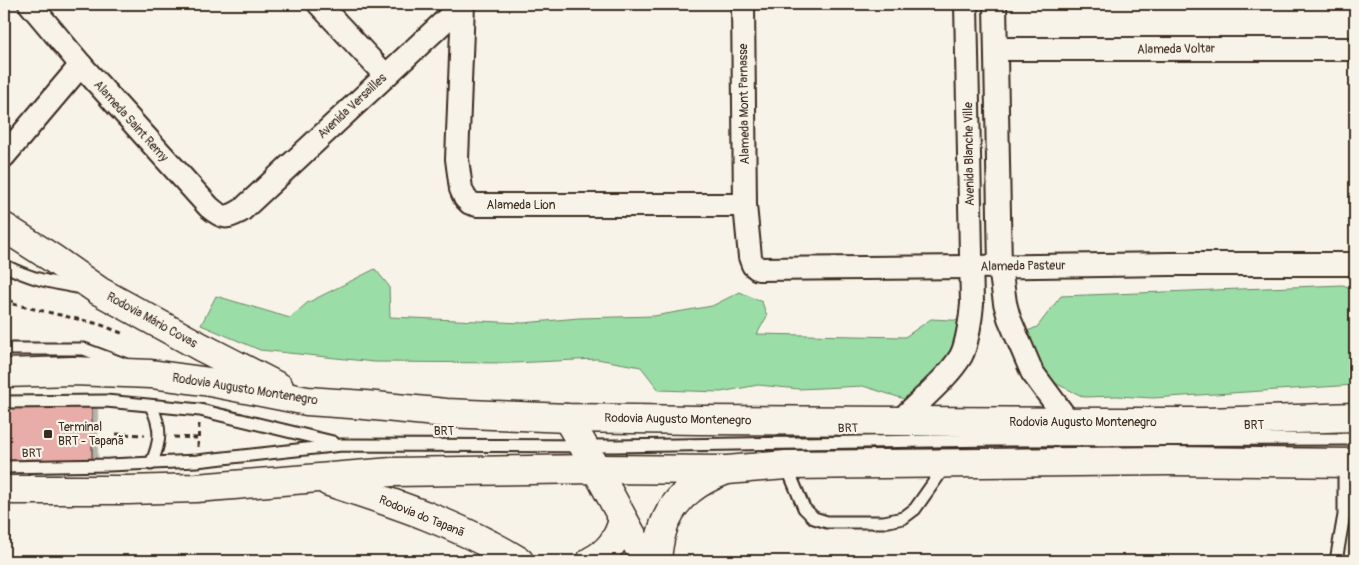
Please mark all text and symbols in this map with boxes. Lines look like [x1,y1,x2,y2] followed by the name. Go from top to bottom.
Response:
[1137,41,1216,58] street label: Alameda Voltar
[736,43,753,165] street label: Alameda Mont Parnasse
[315,70,390,142] street label: Avenida Versailles
[90,78,171,165] street label: Alameda Saint Remy
[961,102,978,206] street label: Avenida Blanche Ville
[487,198,556,213] street label: Alameda Lion
[980,258,1066,275] street label: Alameda Pasteur
[104,289,200,352] street label: Rodovia Mário Covas
[171,371,319,409] street label: Rodovia Augusto Montenegro
[604,411,752,428] street label: Rodovia Augusto Montenegro
[1009,415,1157,430] street label: Rodovia Augusto Montenegro
[1244,418,1265,433] street label: BRT
[58,420,124,449] place label: Terminal BRT - Tapanã
[838,421,859,436] street label: BRT
[434,424,455,439] street label: BRT
[42,428,54,440] marker: Terminal BRT - Tapanã
[22,446,43,461] street label: BRT
[377,492,467,541] street label: Rodovia do Tapanã

